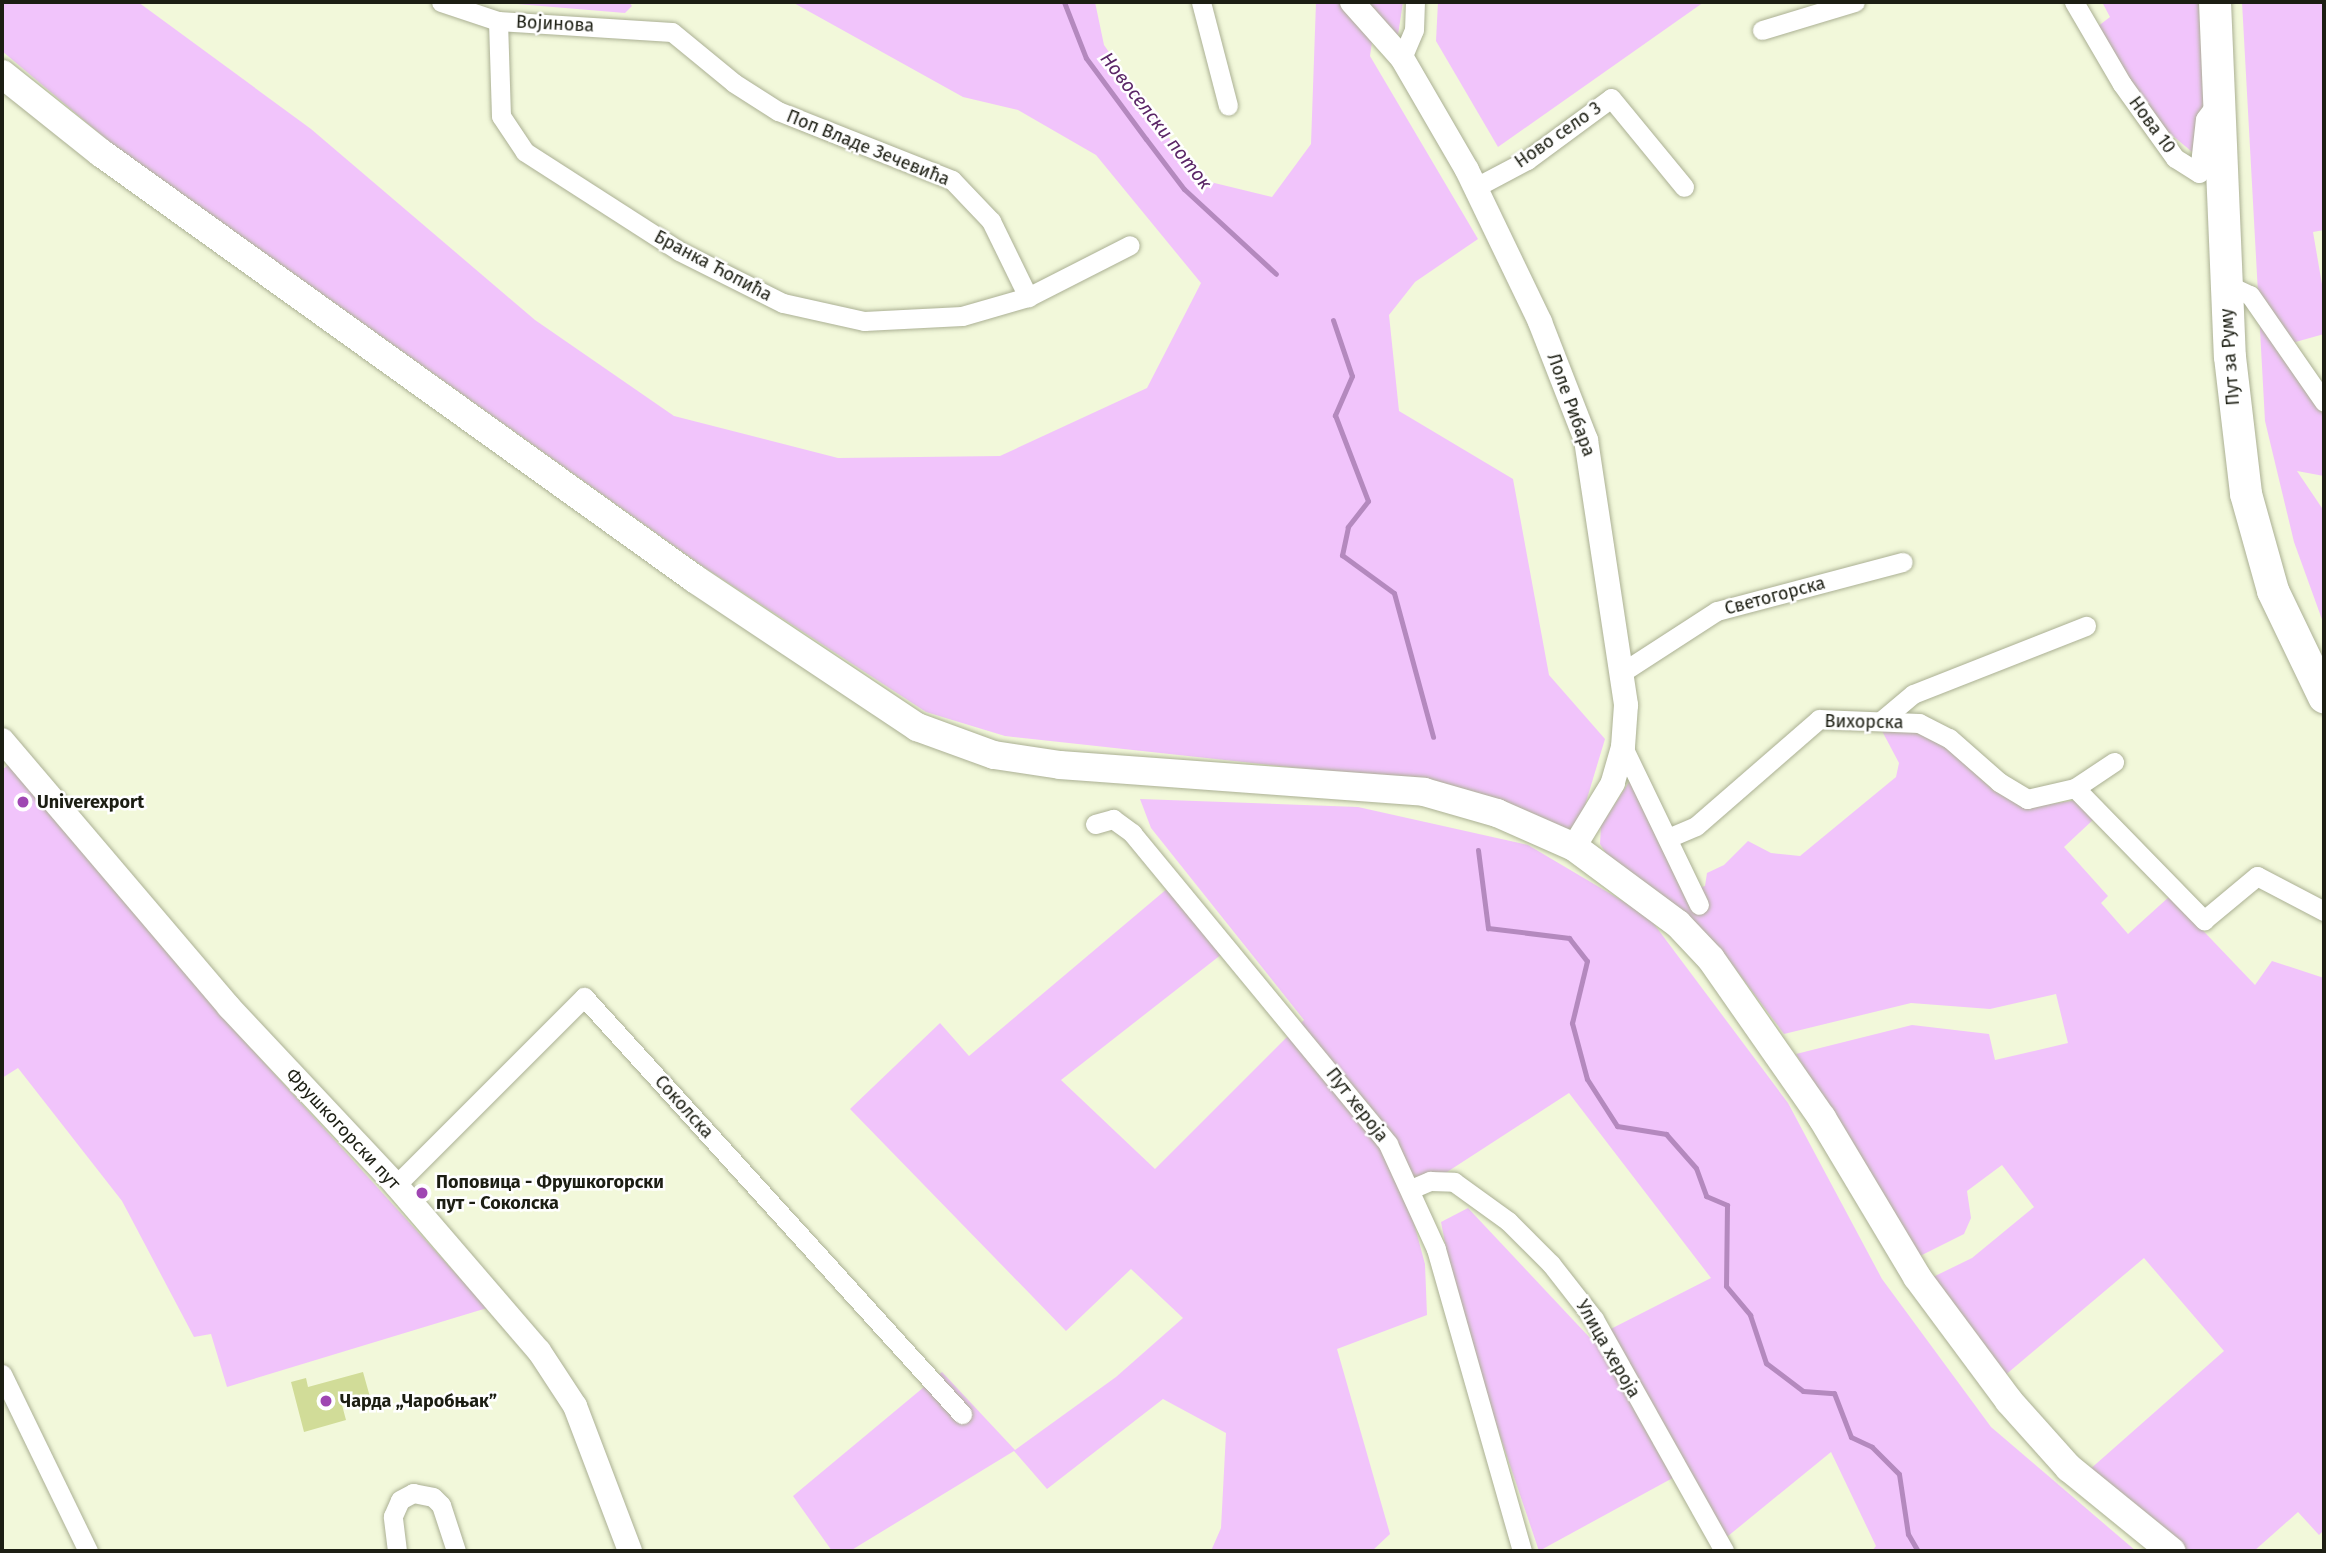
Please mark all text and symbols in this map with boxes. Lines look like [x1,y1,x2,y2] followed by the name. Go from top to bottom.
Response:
[515,11,595,37] street label: Војинова
[1095,48,1217,194] water label: Новоселски поток
[2124,92,2180,158] street label: Нова 10
[1511,97,1605,173] street label: Ново село 3
[783,105,953,191] street label: Поп Владе Зечевића
[650,226,776,306] street label: Бранка Ћопића
[2216,308,2244,406] street label: Пут за Руму
[1542,350,1600,460] street label: Лоле Рибара
[1722,572,1828,620] street label: Светогорска
[1824,711,1904,733] street label: Вихорска
[37,791,144,813] place label: Univerexport
[15,794,31,810] marker: Univerexport
[281,1064,405,1194] street label: Фрушкогорски пут
[1321,1064,1393,1146] street label: Пут хероја
[650,1071,718,1143] street label: Соколска
[436,1172,664,1214] place label: Поповица - Фрушкогорски пут - Соколска
[414,1185,430,1201] marker: Поповица - Фрушкогорски пут - Соколска
[1571,1296,1645,1402] street label: Улица хероја
[340,1390,497,1412] place label: Чарда „Чаробњак”
[318,1393,334,1409] marker: Чарда „Чаробњак”

